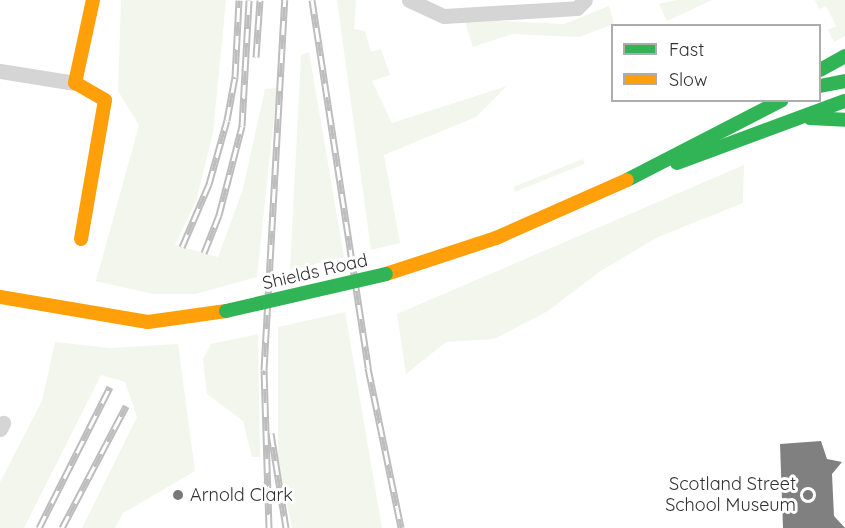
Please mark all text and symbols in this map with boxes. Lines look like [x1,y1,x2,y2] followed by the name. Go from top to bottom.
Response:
[611,24,821,102] legend
[669,38,704,61] text: Fast
[669,68,707,91] text: Slow
[260,249,370,295] street label: Shields Road
[665,474,796,516] place label: Scotland Street School Museum
[190,484,293,506] place label: Arnold Clark
[171,488,185,502] marker: Arnold Clark
[801,488,815,502] marker: Scotland Street School Museum

